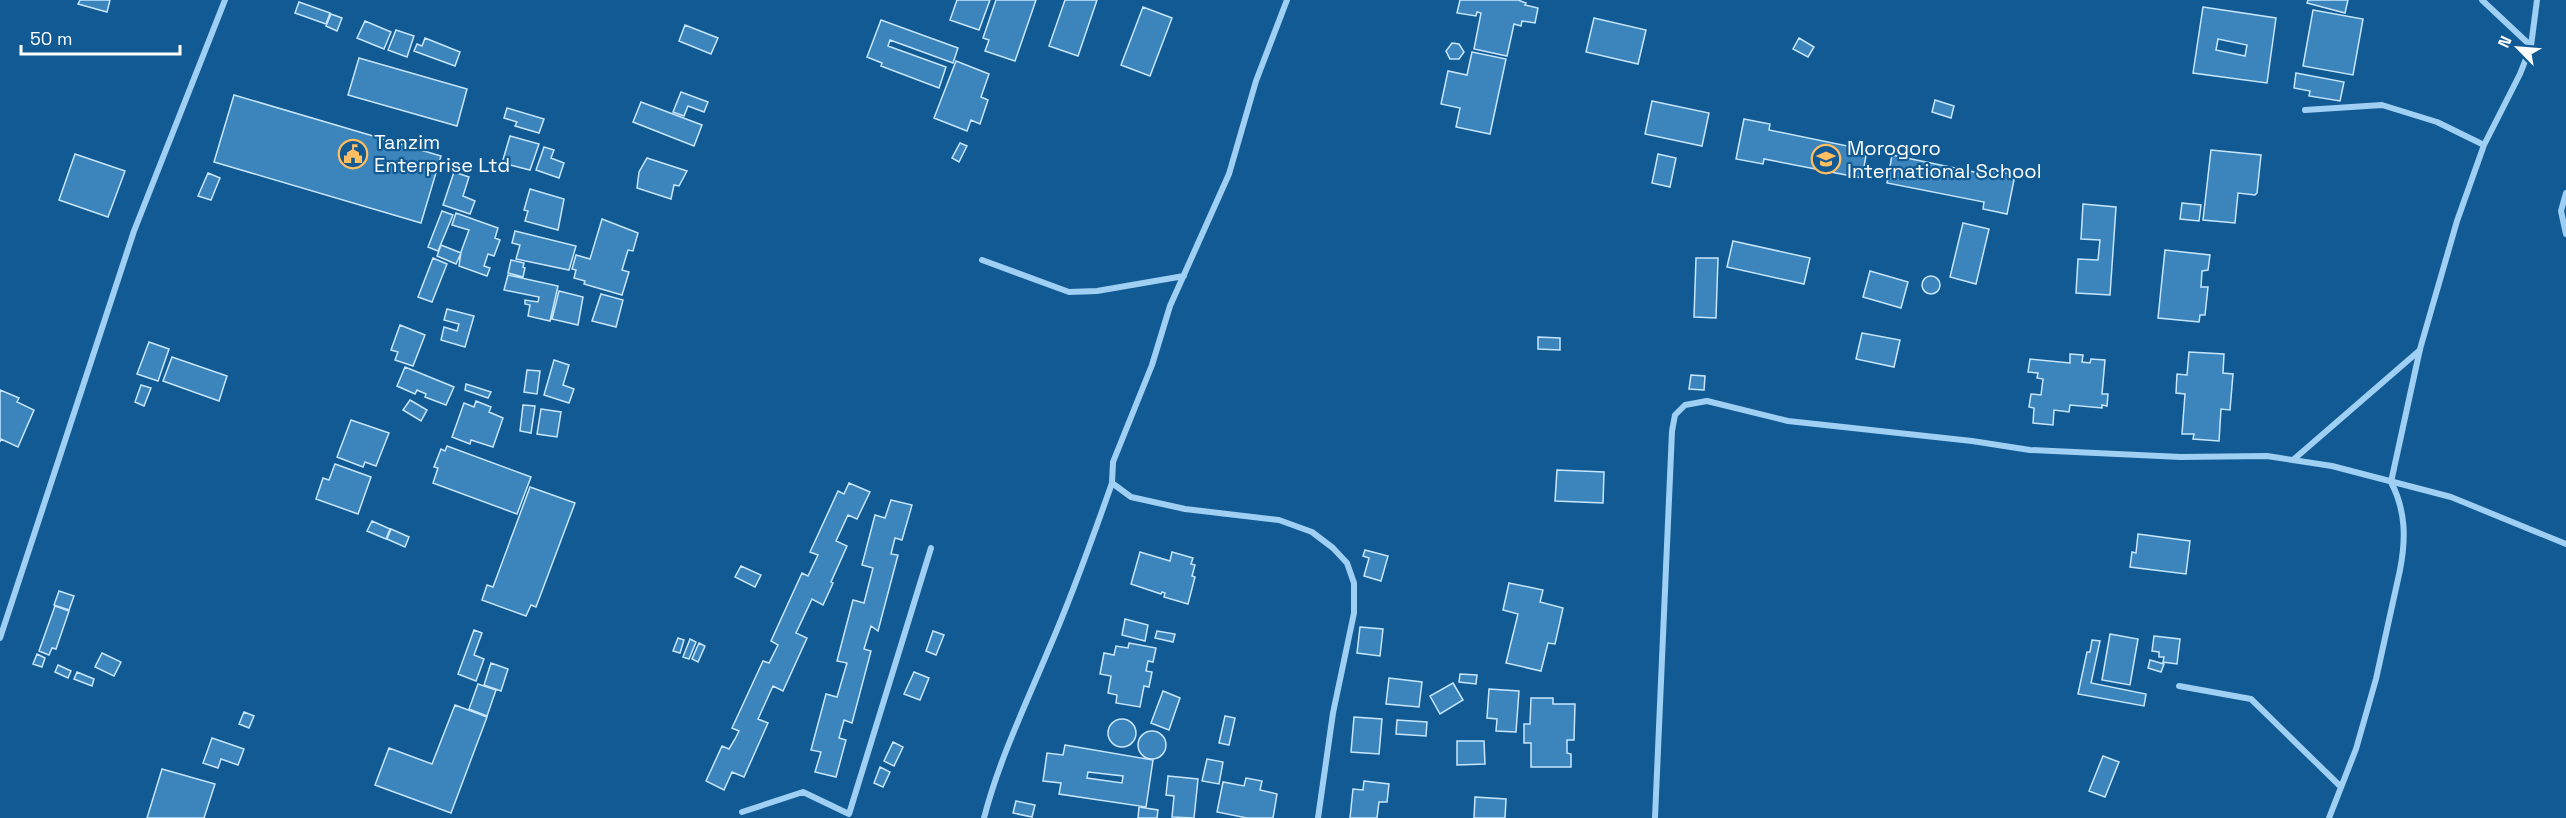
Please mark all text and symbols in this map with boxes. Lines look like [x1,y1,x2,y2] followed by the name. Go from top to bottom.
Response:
[21,18,180,56] scale bar
[2488,18,2548,78] north arrow
[30,27,72,50] text: 50 m
[2493,33,2517,51] text: N
[374,129,510,178] place label: Tanzim Enterprise Ltd
[1847,135,2042,184] place label: Morogoro International School
[337,138,369,170] public building icon: Tanzim Enterprise Ltd
[1810,143,1842,175] school or university icon: Morogoro International School

